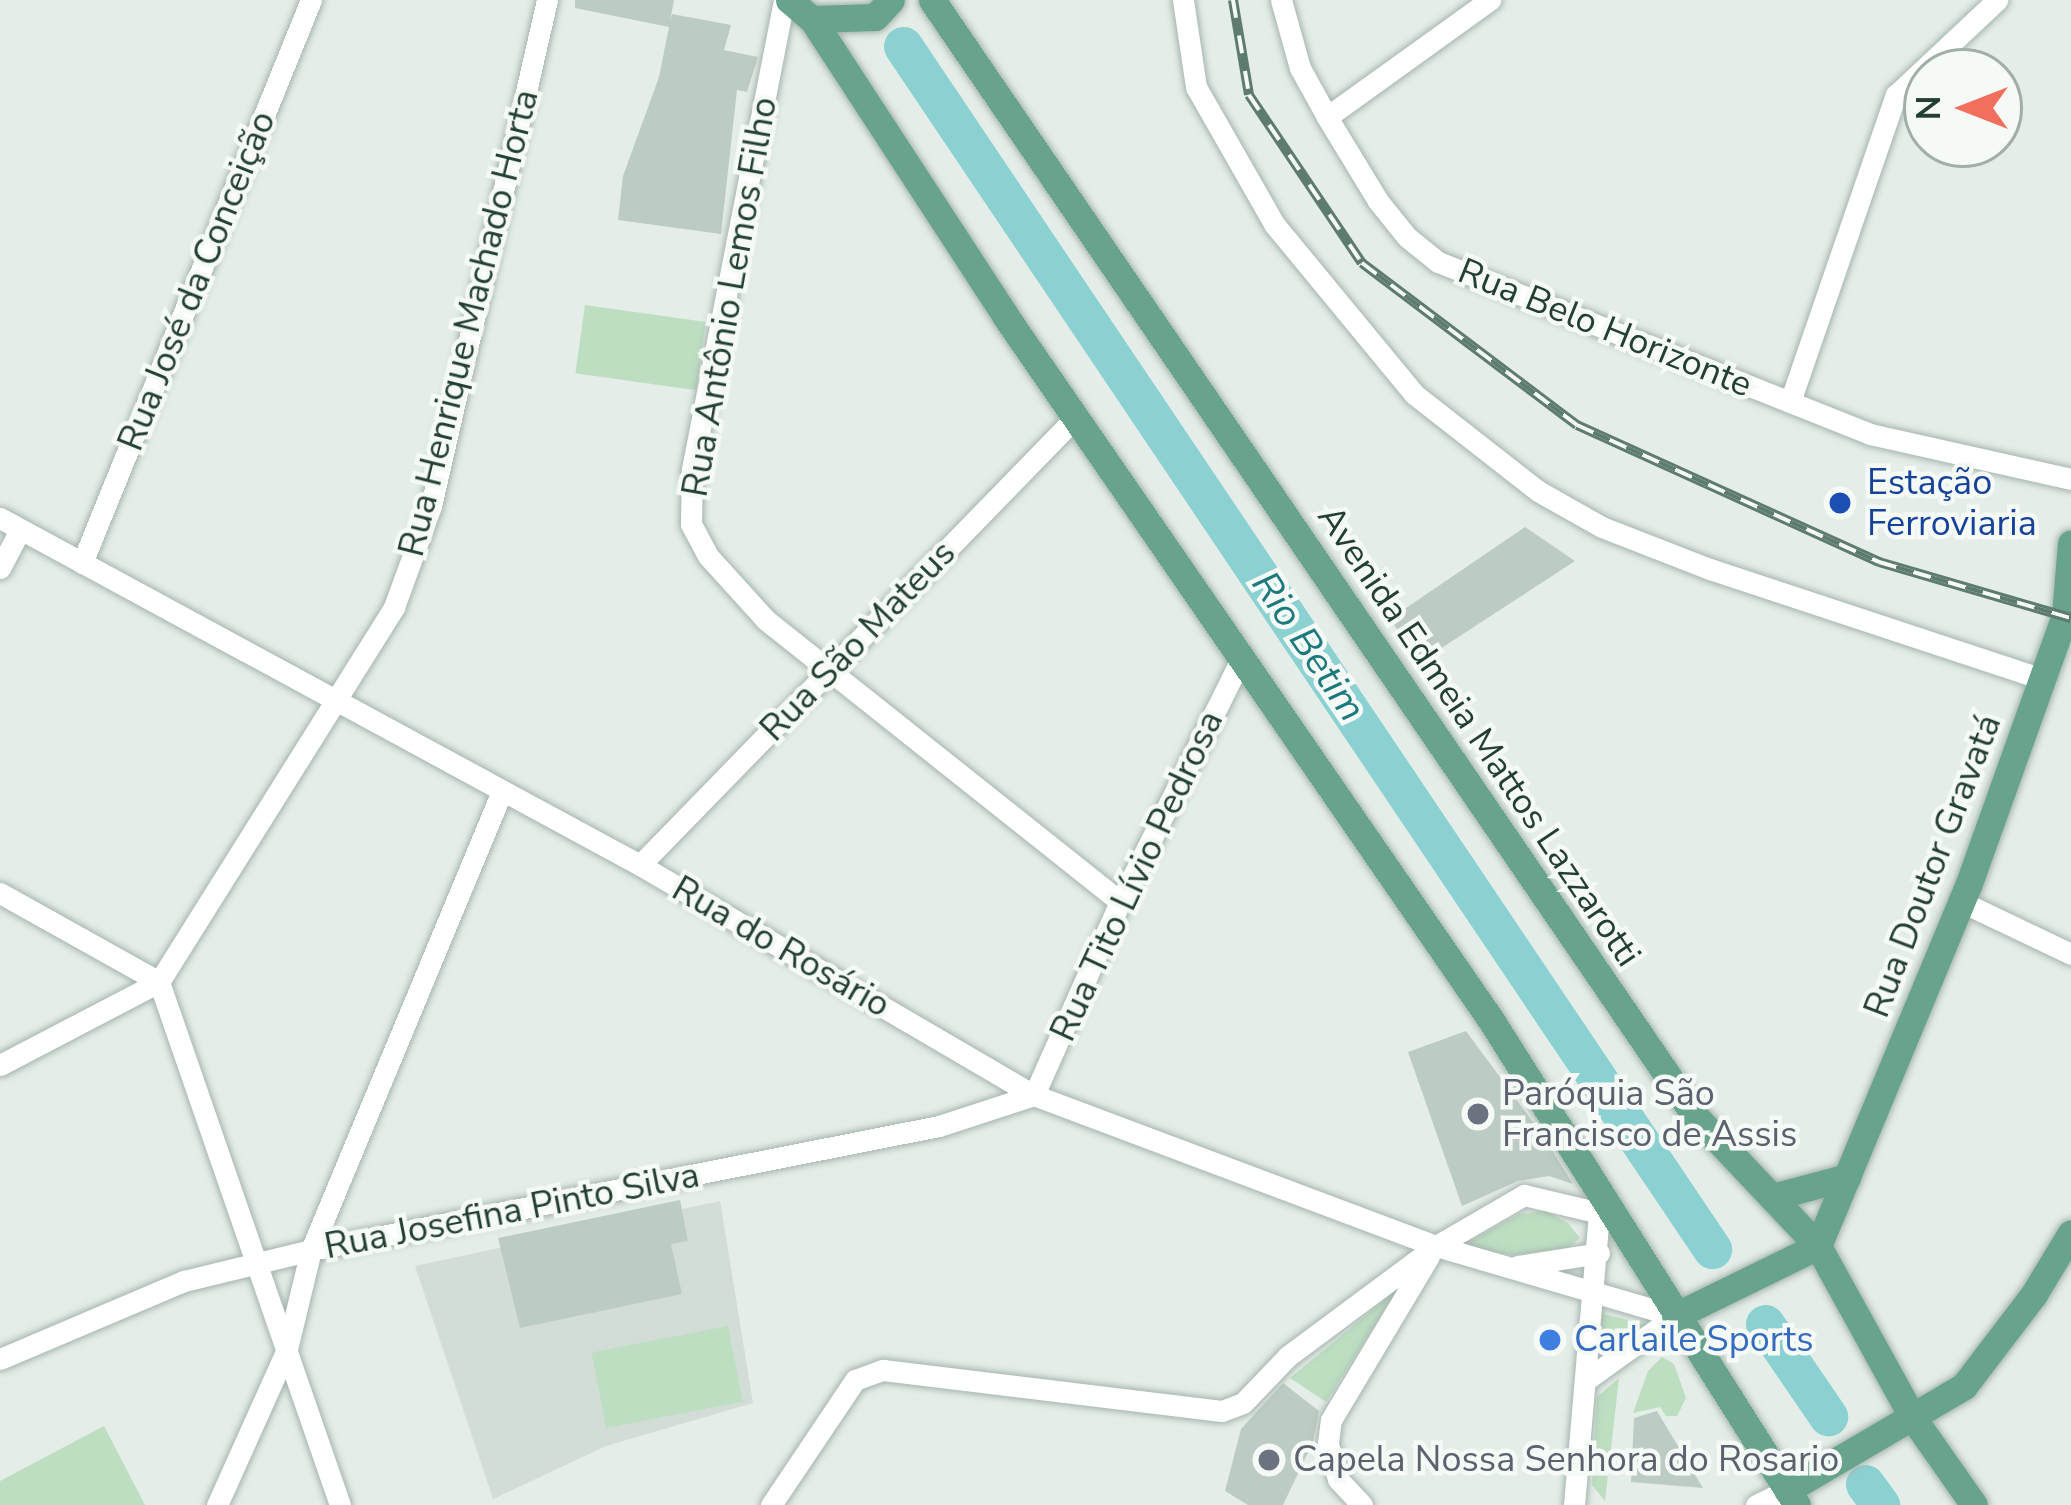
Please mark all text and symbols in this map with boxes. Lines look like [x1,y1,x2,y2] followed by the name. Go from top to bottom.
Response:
[1903,48,2023,168] north arrow
[390,85,548,561] street label: Rua Henrique Machado Horta
[674,94,786,500] street label: Rua Antônio Lemos Filho
[1907,96,1952,120] text: N
[109,105,285,457] street label: Rua José da Conceição
[1452,249,1758,407] street label: Rua Belo Horizonte
[1867,460,2037,545] place label: Estação Ferroviaria
[1824,487,1856,519] marker: Estação Ferroviaria
[1308,497,1650,975] street label: Avenida Edmeia Mattos Lazzarotti
[751,532,965,750] street label: Rua São Mateus
[1241,563,1375,731] water label: Rio Betim
[1041,704,1233,1048] street label: Rua Tito Lívio Pedrosa
[1855,709,2011,1023] street label: Rua Doutor Gravatá
[664,867,898,1027] street label: Rua do Rosário
[1502,1071,1797,1156] place label: Paróquia São Francisco de Assis
[1465,1101,1491,1127] marker: Paróquia São Francisco de Assis
[321,1153,703,1269] street label: Rua Josefina Pinto Silva
[1574,1318,1813,1362] place label: Carlaile Sports
[1537,1327,1563,1353] marker: Carlaile Sports
[1293,1438,1839,1482] place label: Capela Nossa Senhora do Rosario
[1256,1447,1282,1473] marker: Capela Nossa Senhora do Rosario

